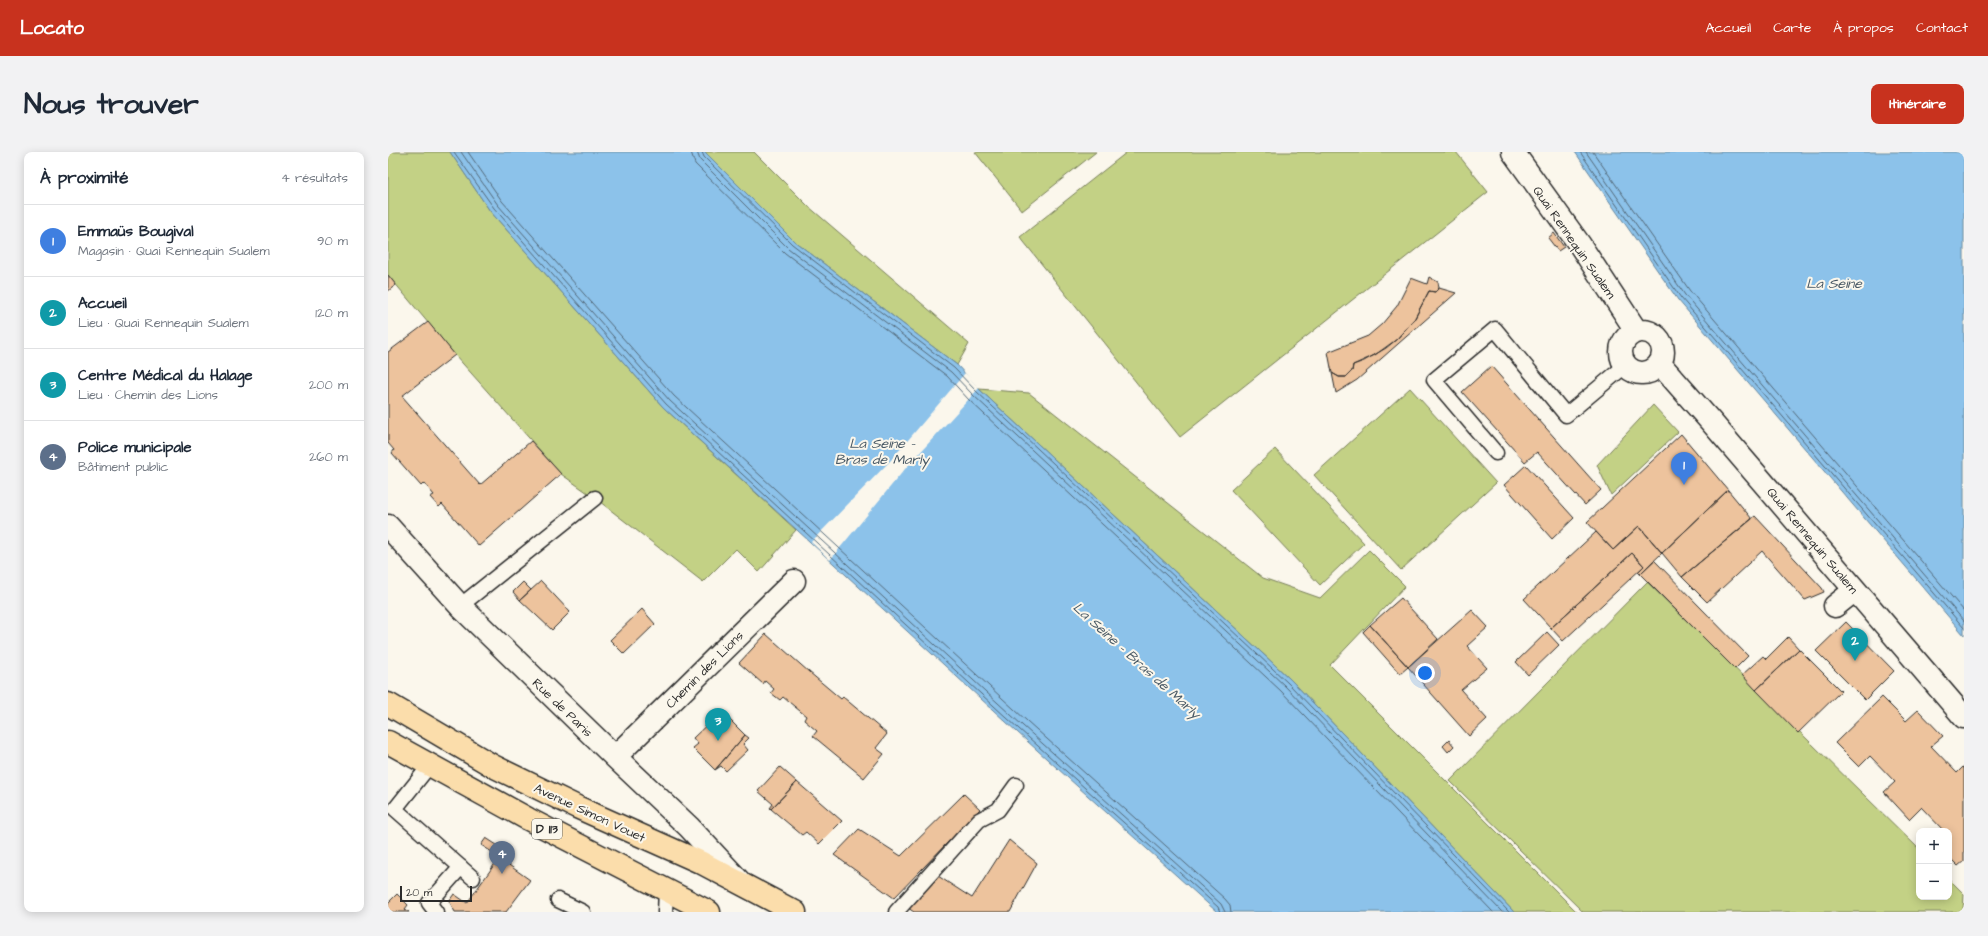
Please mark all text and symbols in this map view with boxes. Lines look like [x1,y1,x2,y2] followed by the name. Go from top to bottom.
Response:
[20,15,84,42] text: Locato
[1706,18,1751,38] text: Accueil
[1773,18,1811,38] text: Carte
[1833,18,1894,38] text: À propos
[1916,18,1968,38] text: Contact
[1871,84,1964,124] button: Itinéraire
[24,85,199,124] text: Nous trouver
[40,166,129,190] text: À proximité
[281,169,348,187] text: 4 résultats
[1528,183,1620,303] street label: Quai Rennequin Sualem
[78,221,194,242] text: Emmaüs Bougival
[52,232,54,250] text: 1
[317,232,348,250] text: 90 m
[78,242,270,260] text: Magasin · Quai Rennequin Sualem
[1806,274,1863,294] water label: La Seine
[78,293,127,314] text: Accueil
[49,304,57,322] text: 2
[315,304,348,322] text: 120 m
[78,314,249,332] text: Lieu · Quai Rennequin Sualem
[78,365,253,386] text: Centre Médical du Halage
[50,376,56,394] text: 3
[309,376,348,394] text: 200 m
[78,386,218,404] text: Lieu · Chemin des Lions
[835,434,930,470] water label: La Seine - Bras de Marly
[78,437,192,458] text: Police municipale
[49,448,57,466] text: 4
[309,448,348,466] text: 260 m
[1671,452,1697,485] pin: 1
[78,458,169,476] text: Bâtiment public
[1762,484,1863,598] street label: Quai Rennequin Sualem
[1068,598,1205,724] water label: La Seine - Bras de Marly
[662,627,748,713] street label: Chemin des Lions
[1842,628,1868,661] pin: 2
[1415,663,1435,683] your location
[528,674,597,741] street label: Rue de Paris
[705,708,731,741] pin: 3
[531,779,649,847] street label: Avenue Simon Vouet
[532,819,562,839] road number: D 113
[1916,828,1952,900] map controls
[1916,828,1952,864] button: +
[489,841,515,874] pin: 4
[1916,864,1952,900] button: −
[400,884,472,903] scale bar
[406,885,432,900] text: 20 m

